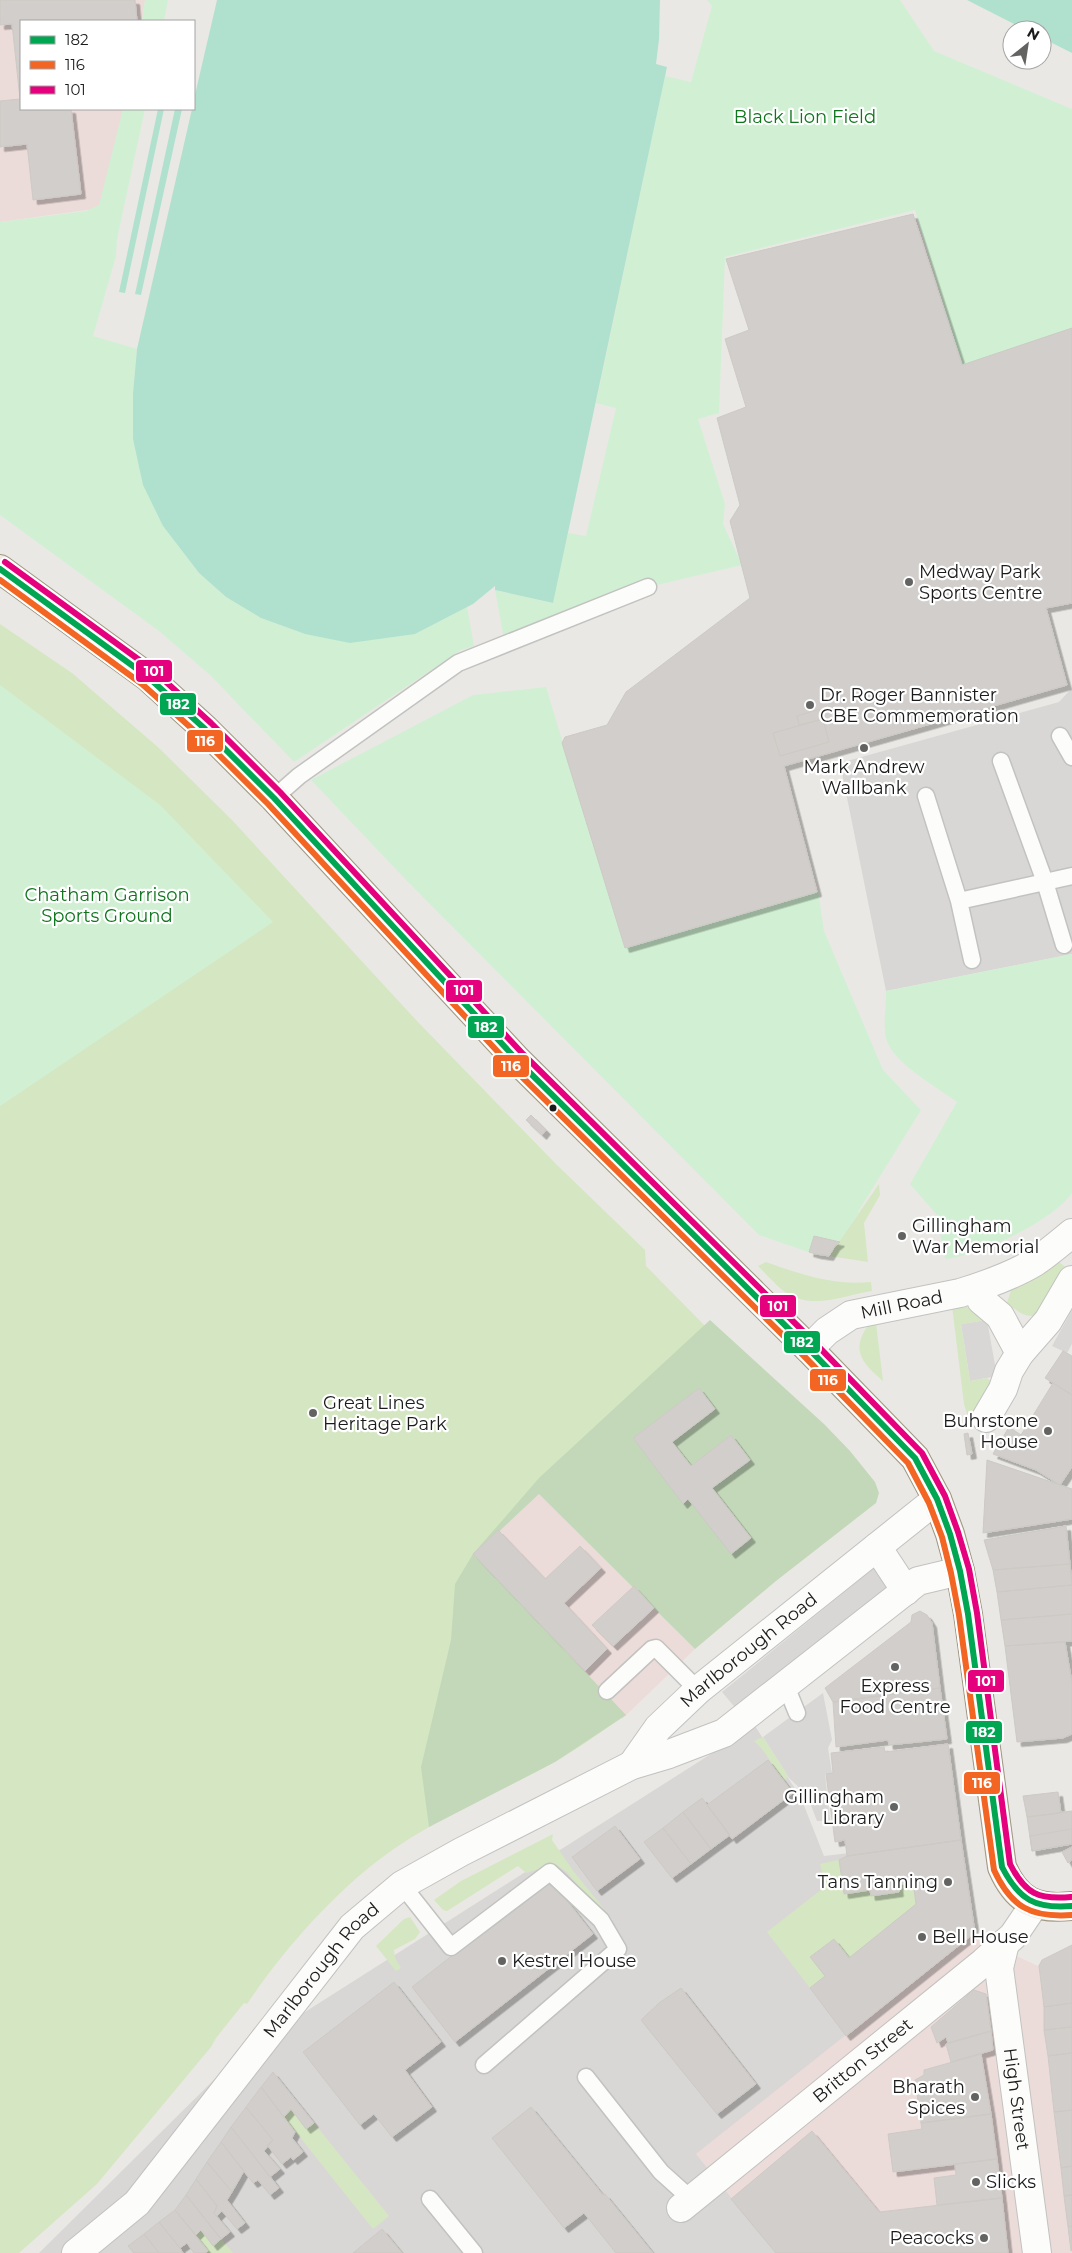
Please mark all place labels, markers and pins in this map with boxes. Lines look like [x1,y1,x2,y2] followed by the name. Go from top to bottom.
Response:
[919,561,1043,604] place label: Medway Park Sports Centre
[903,576,915,588] marker: Medway Park Sports Centre
[820,684,1019,727] place label: Dr. Roger Bannister CBE Commemoration
[804,699,816,711] marker: Dr. Roger Bannister CBE Commemoration
[858,742,870,754] marker: Mark Andrew Wallbank
[803,756,925,799] place label: Mark Andrew Wallbank
[548,1103,558,1113] unlabelled marker
[912,1215,1039,1258] place label: Gillingham War Memorial
[896,1230,908,1242] marker: Gillingham War Memorial
[323,1392,447,1435] place label: Great Lines Heritage Park
[307,1407,319,1419] marker: Great Lines Heritage Park
[943,1410,1038,1453] place label: Buhrstone House
[1042,1425,1054,1437] marker: Buhrstone House
[889,1661,901,1673] marker: Express Food Centre
[839,1675,951,1718] place label: Express Food Centre
[784,1786,884,1829] place label: Gillingham Library
[888,1801,900,1813] marker: Gillingham Library
[818,1871,938,1893] place label: Tans Tanning
[942,1876,954,1888] marker: Tans Tanning
[932,1926,1029,1948] place label: Bell House
[916,1931,928,1943] marker: Bell House
[512,1950,637,1972] place label: Kestrel House
[496,1955,508,1967] marker: Kestrel House
[892,2076,965,2119] place label: Bharath Spices
[969,2091,981,2103] marker: Bharath Spices
[986,2171,1036,2193] place label: Slicks
[970,2176,982,2188] marker: Slicks
[890,2227,974,2249] place label: Peacocks
[978,2232,990,2244] marker: Peacocks

